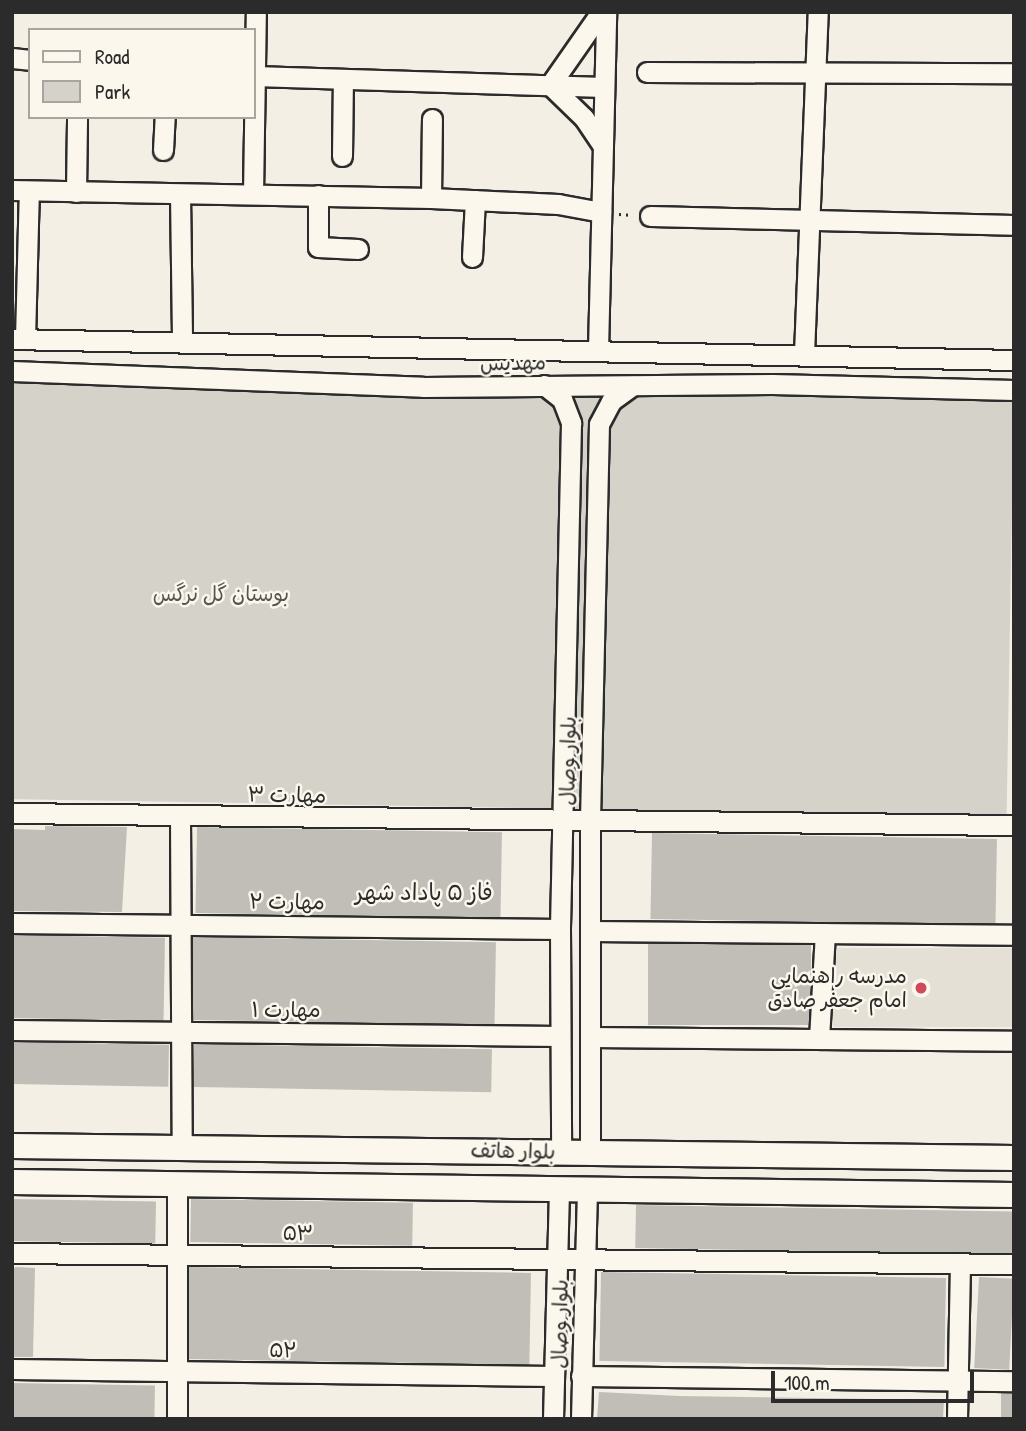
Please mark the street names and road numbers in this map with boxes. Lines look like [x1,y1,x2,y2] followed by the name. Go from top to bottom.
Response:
[480,350,546,376] street label: مهدیس
[555,716,581,806] street label: بلوار وصال
[247,782,327,808] street label: مهارت ۳
[249,889,325,915] street label: مهارت ۲
[251,997,321,1023] street label: مهارت ۱
[470,1138,556,1164] street label: بلوار هاتف
[282,1220,314,1246] street label: ۵۳
[547,1279,573,1369] street label: بلوار وصال
[269,1337,297,1363] street label: ۵۲

